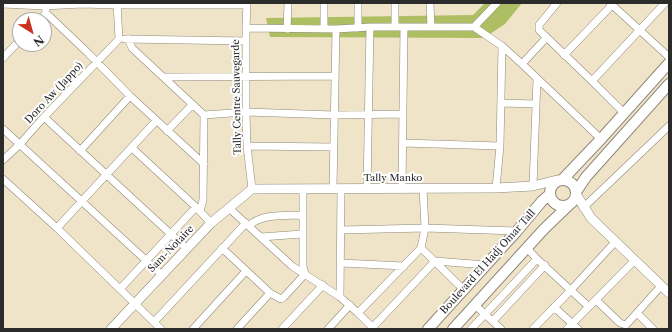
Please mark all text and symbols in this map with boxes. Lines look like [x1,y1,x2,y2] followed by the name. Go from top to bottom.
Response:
[12,12,52,52] north arrow
[31,32,47,49] text: N
[230,39,244,155] street label: Tally Centre Sauvegarde
[23,60,85,126] street label: Doro Aw (Jappo)
[364,172,422,184] street label: Tally Manko
[438,207,538,317] street label: Boulevard El Hadj Omar Tall
[146,223,196,275] street label: Sam-Notaire

